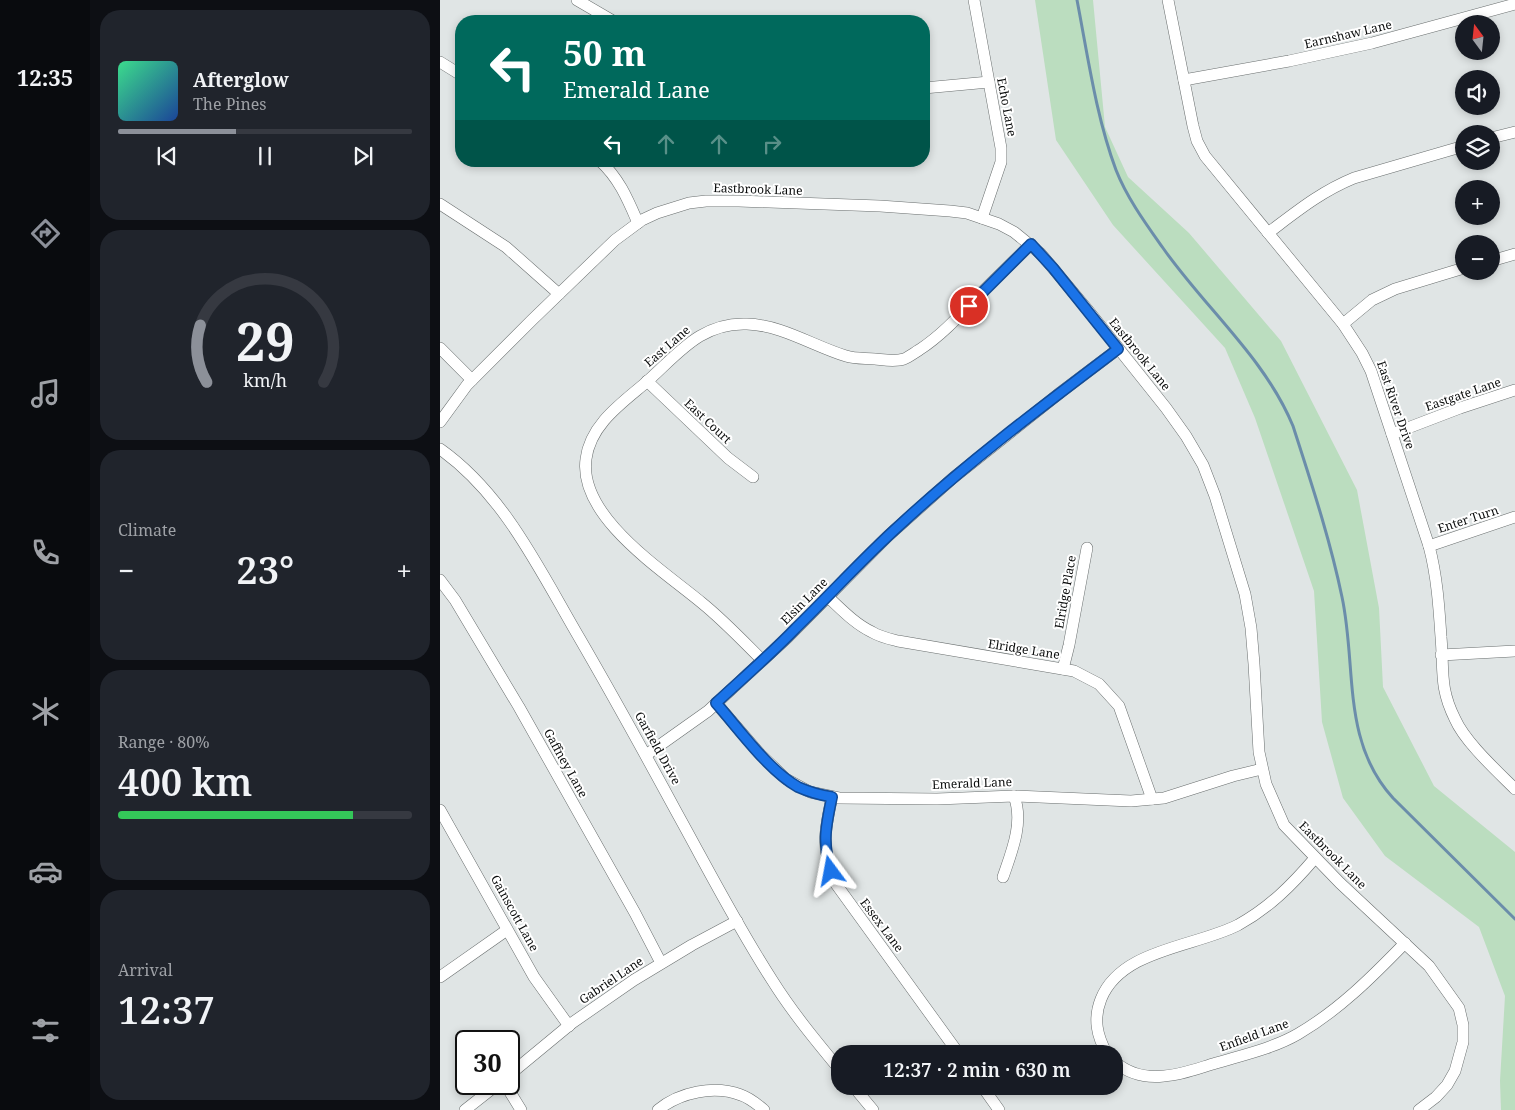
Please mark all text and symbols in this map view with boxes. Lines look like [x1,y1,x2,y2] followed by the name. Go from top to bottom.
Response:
[1455,15,1500,60] north arrow
[1455,15,1500,280] map controls
[1303,16,1393,52] street label: Earnshaw Lane
[563,29,646,76] text: 50 m
[480,35,545,100] icon: left
[17,62,73,92] text: 12:35
[193,67,289,93] text: Afterglow
[1455,70,1500,115] button: sound
[563,74,710,104] text: Emerald Lane
[993,76,1021,138] street label: Echo Lane
[193,93,267,115] text: The Pines
[1455,125,1500,170] button: layers
[599,130,627,158] icon: left
[652,130,680,158] icon: ahead
[705,130,733,158] icon: ahead
[758,130,786,158] icon: right
[153,142,181,170] icon: previous
[251,142,279,170] icon: pause
[349,142,377,170] icon: next
[713,179,803,199] street label: Eastbrook Lane
[1455,180,1500,225] button: +
[28,216,63,251] icon: directions
[1455,235,1500,280] button: −
[948,285,990,327] pin
[955,292,983,320] icon: arrive
[236,305,294,376] text: 29
[1105,314,1175,394] street label: Eastbrook Lane
[641,321,693,371] street label: East Lane
[1373,359,1419,451] street label: East River Drive
[243,368,287,392] text: km/h
[1423,373,1503,415] street label: Eastgate Lane
[28,376,63,411] icon: music
[681,395,735,447] street label: East Court
[1435,501,1501,537] street label: Enter Turn
[118,519,176,541] text: Climate
[28,535,63,570] icon: phone
[236,543,294,595] text: 23°
[118,551,134,589] text: −
[396,551,412,589] text: +
[1050,554,1080,630] street label: Elridge Place
[777,574,831,628] street label: Elsin Lane
[987,635,1061,663] street label: Elridge Lane
[28,694,63,729] icon: climate
[631,708,685,788] street label: Garfield Drive
[540,726,592,800] street label: Gaffney Lane
[118,731,210,753] text: Range · 80%
[118,755,252,807] text: 400 km
[932,773,1012,793] street label: Emerald Lane
[1295,817,1371,893] street label: Eastbrook Lane
[804,844,856,896] position arrow
[28,854,63,889] icon: car
[487,872,543,954] street label: Gainscott Lane
[856,895,908,955] street label: Essex Lane
[576,952,646,1008] street label: Gabriel Lane
[118,959,173,981] text: Arrival
[118,983,215,1035] text: 12:37
[28,1013,63,1048] icon: filters
[1217,1015,1291,1055] street label: Enfield Lane
[455,1030,520,1095] speed limit sign: 30
[883,1057,1071,1083] text: 12:37 · 2 min · 630 m

